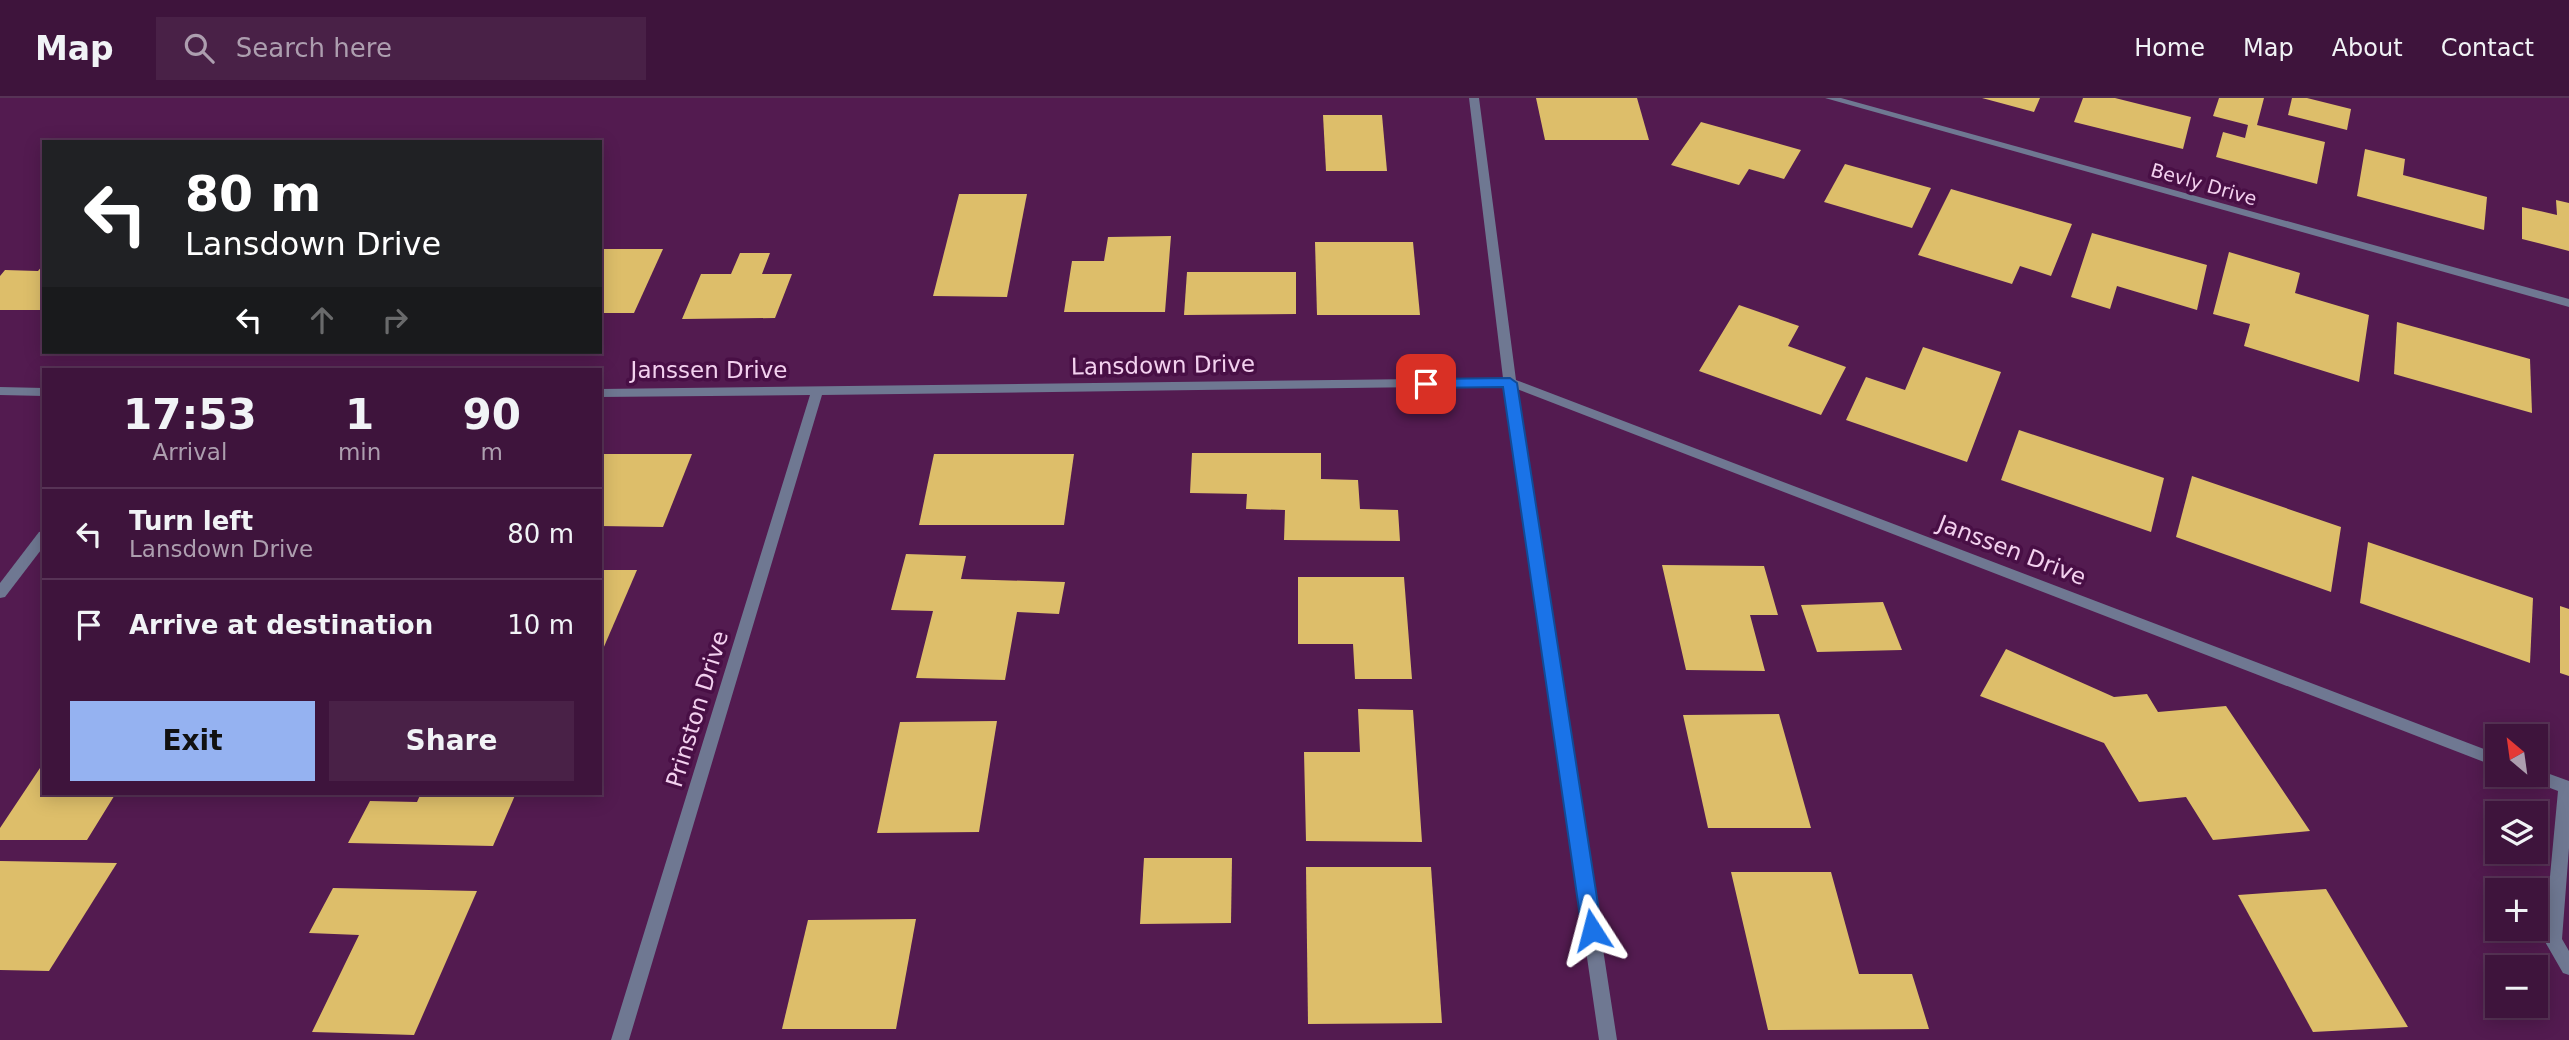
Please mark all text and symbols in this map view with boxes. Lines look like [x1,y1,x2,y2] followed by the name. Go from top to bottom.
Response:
[156,17,646,80] search box
[35,29,114,68] text: Map
[180,29,218,67] icon: search
[236,33,392,63] text: Search here
[2134,34,2205,62] text: Home
[2243,34,2294,62] text: Map
[2332,34,2403,62] text: About
[2441,34,2534,62] text: Contact
[2148,158,2260,210] street label: Bevly Drive
[185,166,321,223] text: 80 m
[70,168,161,259] icon: left
[185,225,441,263] text: Lansdown Drive
[230,301,268,339] icon: left
[303,301,341,339] icon: ahead
[376,301,414,339] icon: right
[1071,350,1255,380] street label: Lansdown Drive
[1396,354,1456,414] pin
[629,357,787,383] street label: Janssen Drive
[1407,365,1445,403] icon: arrive
[123,390,257,439] text: 17:53
[345,390,374,439] text: 1
[462,390,521,439] text: 90
[153,439,227,465] text: Arrival
[338,439,381,465] text: min
[480,439,503,465] text: m
[129,506,253,536] text: Turn left
[1932,509,2090,590] street label: Janssen Drive
[70,515,108,553] icon: left
[507,519,574,549] text: 80 m
[129,536,313,562] text: Lansdown Drive
[70,606,108,644] icon: arrive
[129,610,433,640] text: Arrive at destination
[507,610,574,640] text: 10 m
[661,628,733,790] street label: Prinston Drive
[70,701,315,781] button: Exit
[329,701,574,781] button: Share
[2485,724,2548,788] north arrow
[2485,724,2548,1018] map controls
[2485,801,2548,864] button: layers
[2485,878,2548,941] button: +
[1555,893,1629,967] position arrow
[2485,955,2548,1018] button: −

